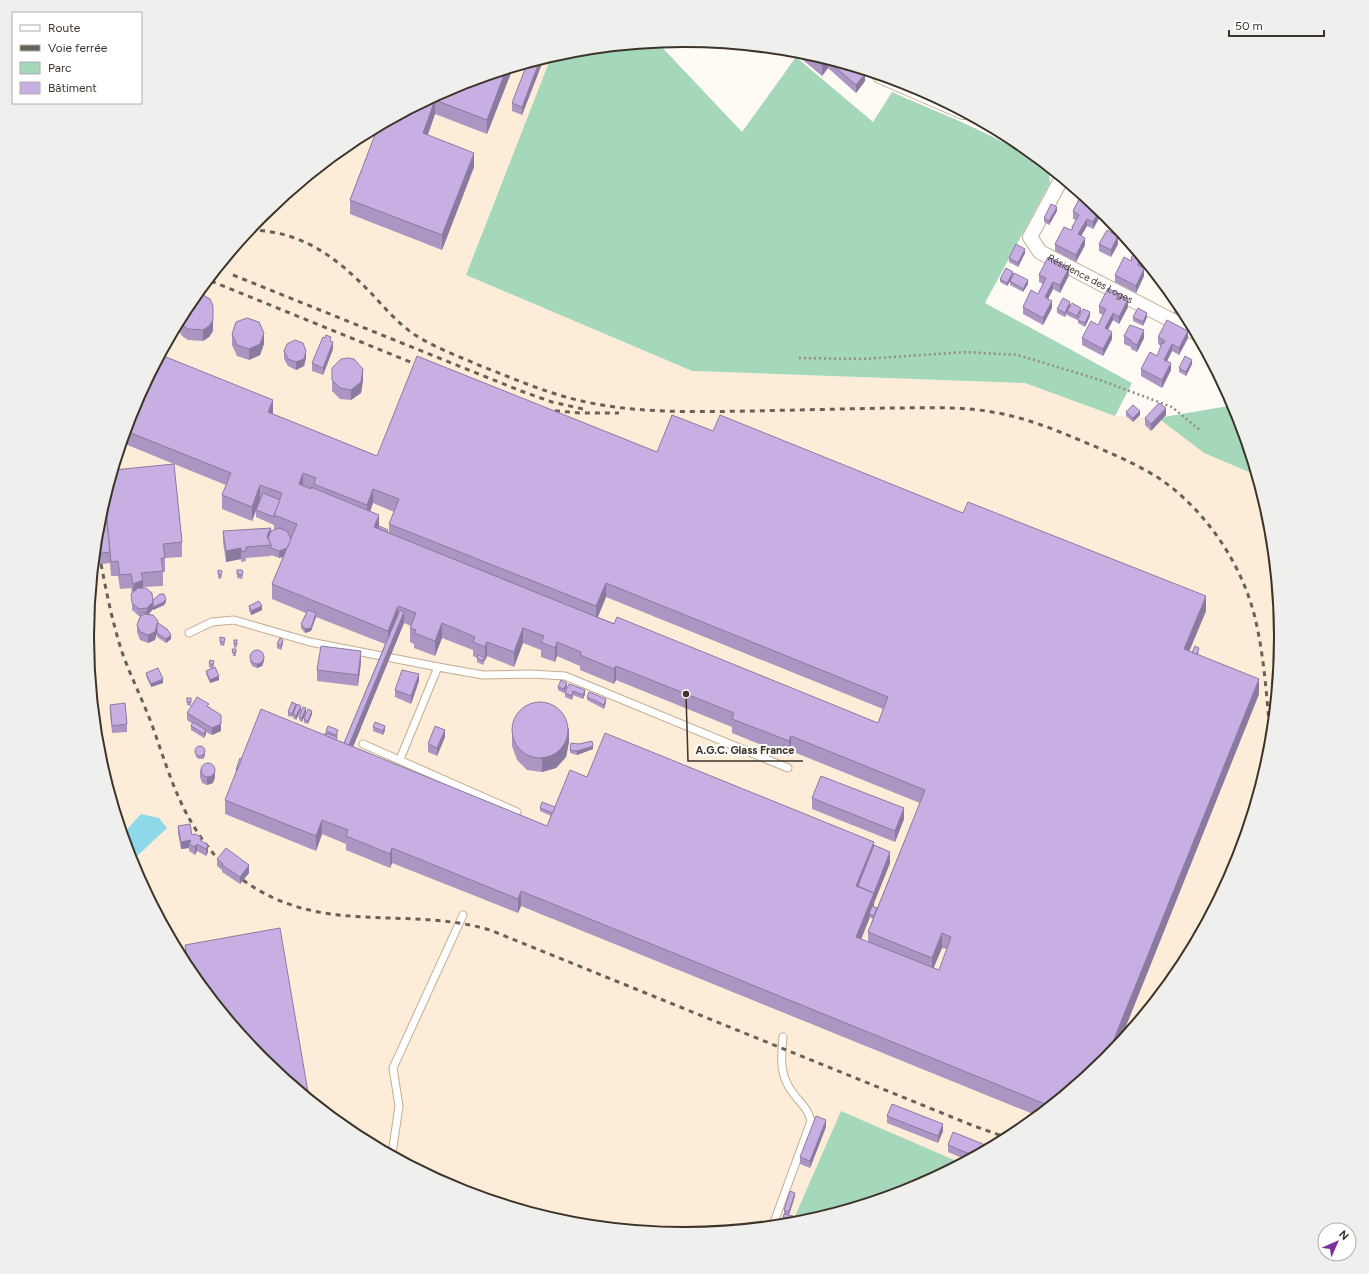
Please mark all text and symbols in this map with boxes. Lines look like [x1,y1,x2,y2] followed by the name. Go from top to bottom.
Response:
[12,12,142,104] legend
[1229,12,1324,38] scale bar
[1235,19,1263,33] text: 50 m
[48,21,81,35] text: Route
[48,41,108,55] text: Voie ferrée
[48,61,72,75] text: Parc
[48,81,97,95] text: Bâtiment
[1045,251,1136,306] street label: Résidence des Loges
[688,738,803,761] callout: A.G.C. Glass France
[696,744,794,757] text: A.G.C. Glass France
[1317,1222,1357,1262] north arrow
[1336,1228,1351,1243] text: N

